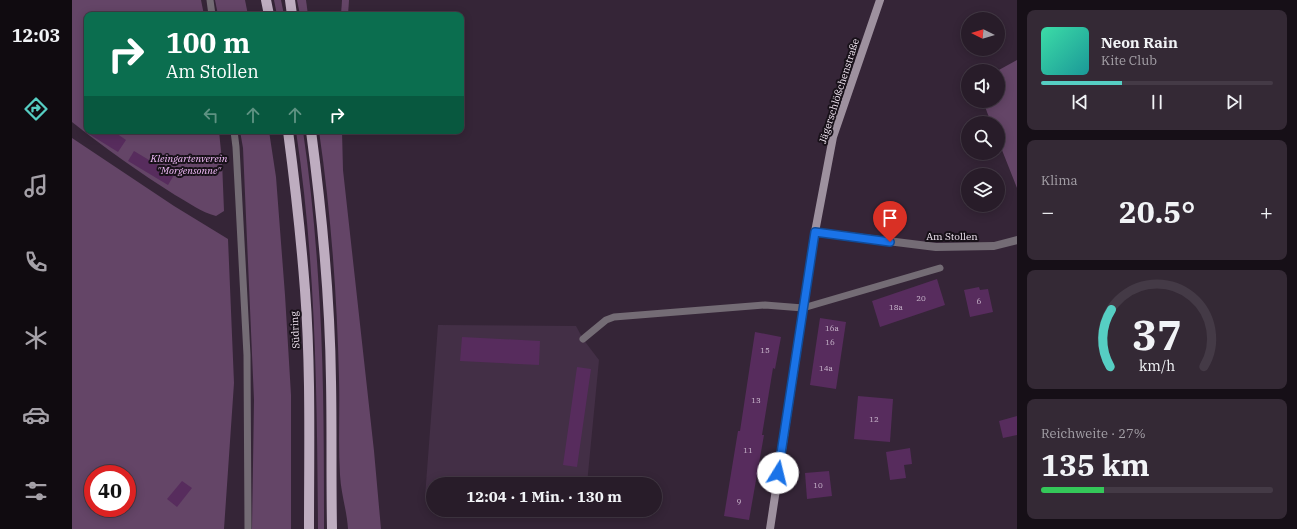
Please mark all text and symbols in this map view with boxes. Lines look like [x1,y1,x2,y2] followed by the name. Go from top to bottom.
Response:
[961,12,1005,56] north arrow
[961,12,1005,212] map controls
[12,24,60,47] text: 12:03
[166,24,250,61] text: 100 m
[100,28,152,80] icon: right
[1101,33,1178,52] text: Neon Rain
[816,37,862,145] street label: Jägerschlößchenstraße
[1101,52,1157,69] text: Kite Club
[166,60,259,83] text: Am Stollen
[961,64,1005,108] button: sound
[1069,91,1091,113] icon: previous
[1146,91,1168,113] icon: pause
[1223,91,1245,113] icon: next
[22,95,50,123] icon: directions
[200,104,222,126] icon: left
[242,104,264,126] icon: ahead
[284,104,306,126] icon: ahead
[326,104,348,126] icon: right
[961,116,1005,160] button: search
[150,152,228,177] park label: Kleingartenverein "Morgensonne"
[961,168,1005,212] button: layers
[22,172,50,200] icon: music
[1041,172,1078,189] text: Klima
[1119,192,1195,231] text: 20.5°
[1041,197,1054,226] text: −
[1260,197,1273,226] text: +
[873,201,907,242] pin
[879,207,901,229] icon: arrive
[926,230,978,243] street label: Am Stollen
[22,248,50,276] icon: phone
[916,293,926,303] house number: 20
[977,296,982,306] house number: 6
[889,302,904,312] house number: 18a
[1132,307,1182,361] text: 37
[287,310,302,349] street label: Südring
[825,323,840,333] house number: 16a
[22,324,50,352] icon: climate
[825,337,835,347] house number: 16
[760,345,770,355] house number: 15
[1139,356,1175,375] text: km/h
[819,363,834,373] house number: 14a
[751,395,761,405] house number: 13
[22,401,50,429] icon: car
[869,414,879,424] house number: 12
[1041,425,1146,442] text: Reichweite · 27%
[743,445,753,455] house number: 11
[1041,445,1150,484] text: 135 km
[757,452,799,494] position arrow
[84,465,136,517] speed limit sign: 40
[22,477,50,505] icon: filters
[813,480,823,490] house number: 10
[466,487,622,506] text: 12:04 · 1 Min. · 130 m
[737,496,742,506] house number: 9

